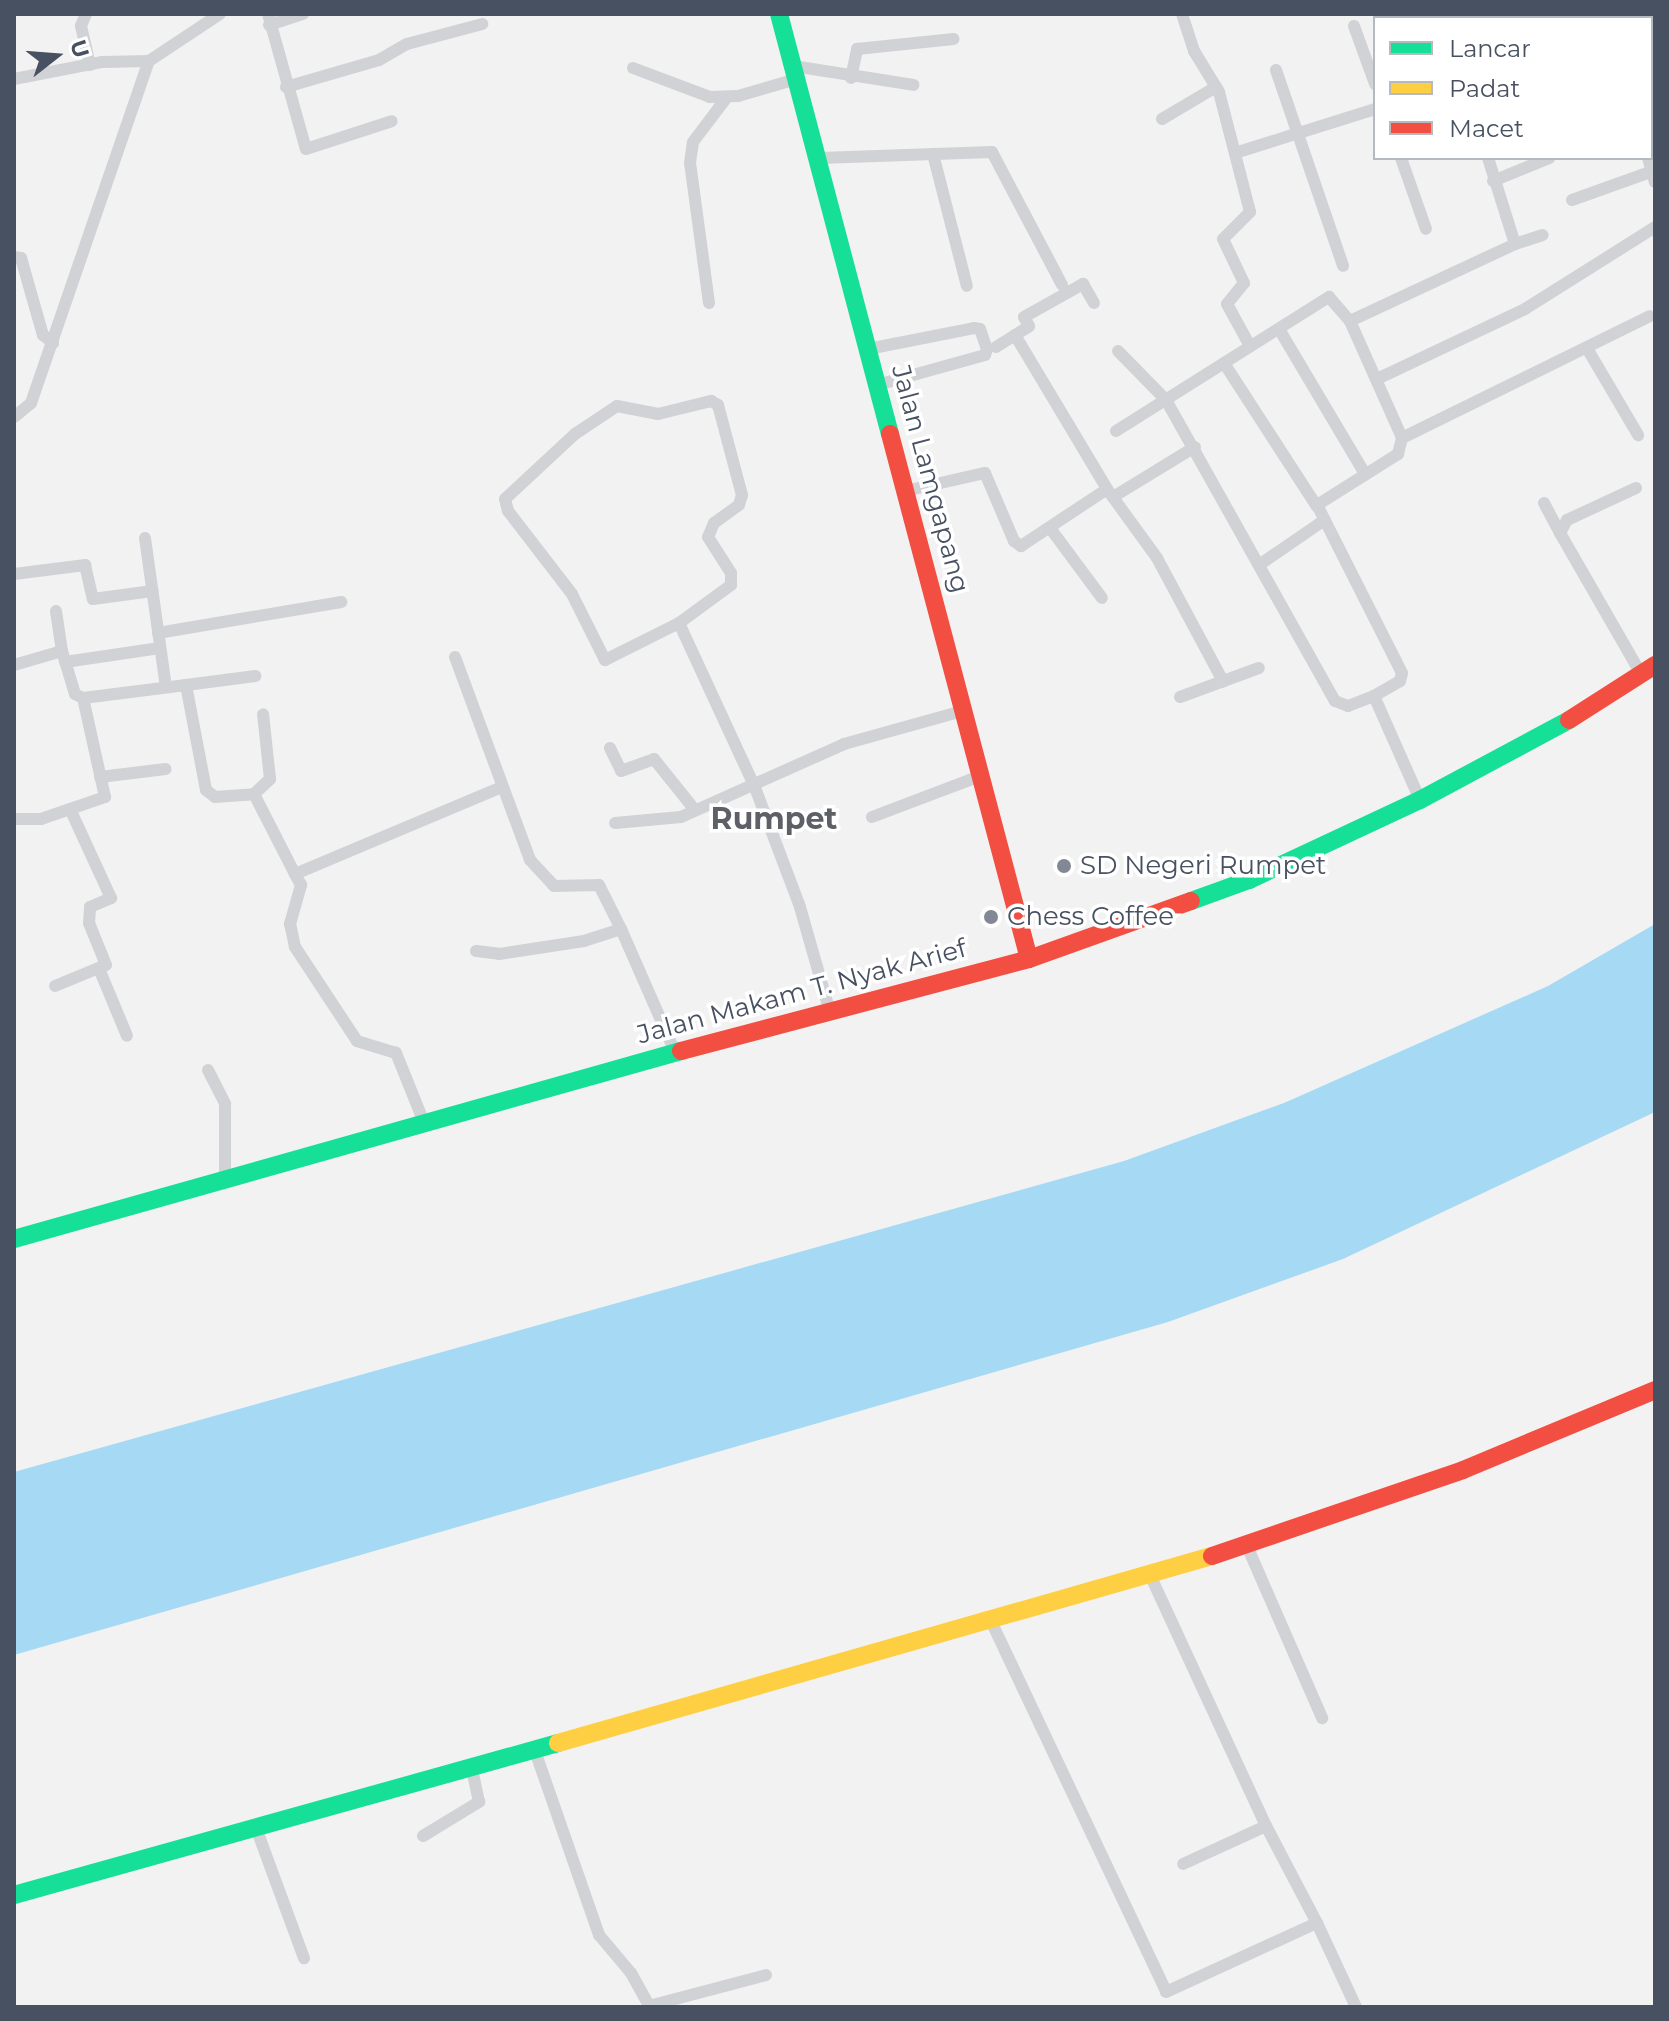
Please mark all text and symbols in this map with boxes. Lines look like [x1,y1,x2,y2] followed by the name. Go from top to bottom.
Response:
[16,16,96,96] north arrow
[1373,16,1653,160] legend
[1449,34,1531,63] text: Lancar
[64,37,95,61] text: U
[1449,74,1520,103] text: Padat
[1449,114,1524,143] text: Macet
[885,362,975,596] street label: Jalan Lamgapang
[711,801,837,837] district label: Rumpet
[1080,850,1326,882] place label: SD Negeri Rumpet
[1055,857,1073,875] marker: SD Negeri Rumpet
[1007,901,1174,933] place label: Chess Coffee
[982,908,1000,926] marker: Chess Coffee
[634,933,970,1051] street label: Jalan Makam T. Nyak Arief

